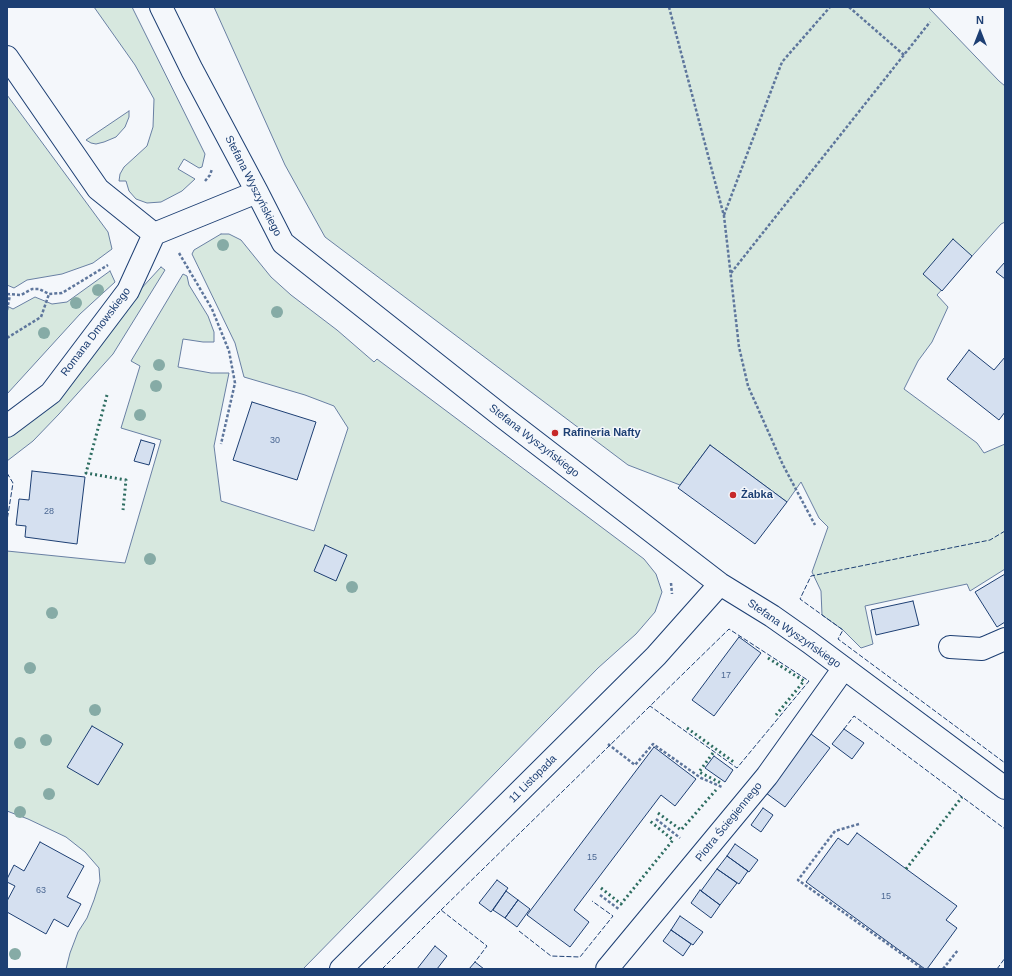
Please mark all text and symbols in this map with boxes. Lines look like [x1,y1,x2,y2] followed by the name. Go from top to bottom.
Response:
[960,12,1000,52] north arrow
[976,14,984,26] text: N
[222,133,284,239] street label: Stefana Wyszyńskiego
[58,285,134,379] street label: Romana Dmowskiego
[486,402,582,480] street label: Stefana Wyszyńskiego
[563,426,641,440] place label: Rafineria Nafty
[550,428,560,438] marker: Rafineria Nafty
[270,436,280,446] house number: 30
[741,488,773,502] place label: Żabka
[728,490,738,500] marker: Żabka
[44,507,54,517] house number: 28
[745,597,843,671] street label: Stefana Wyszyńskiego
[721,671,731,681] house number: 17
[506,752,560,806] street label: 11 Listopada
[693,780,765,864] street label: Piotra Ściegiennego
[587,853,597,863] house number: 15
[36,886,46,896] house number: 63
[881,892,891,902] house number: 15

